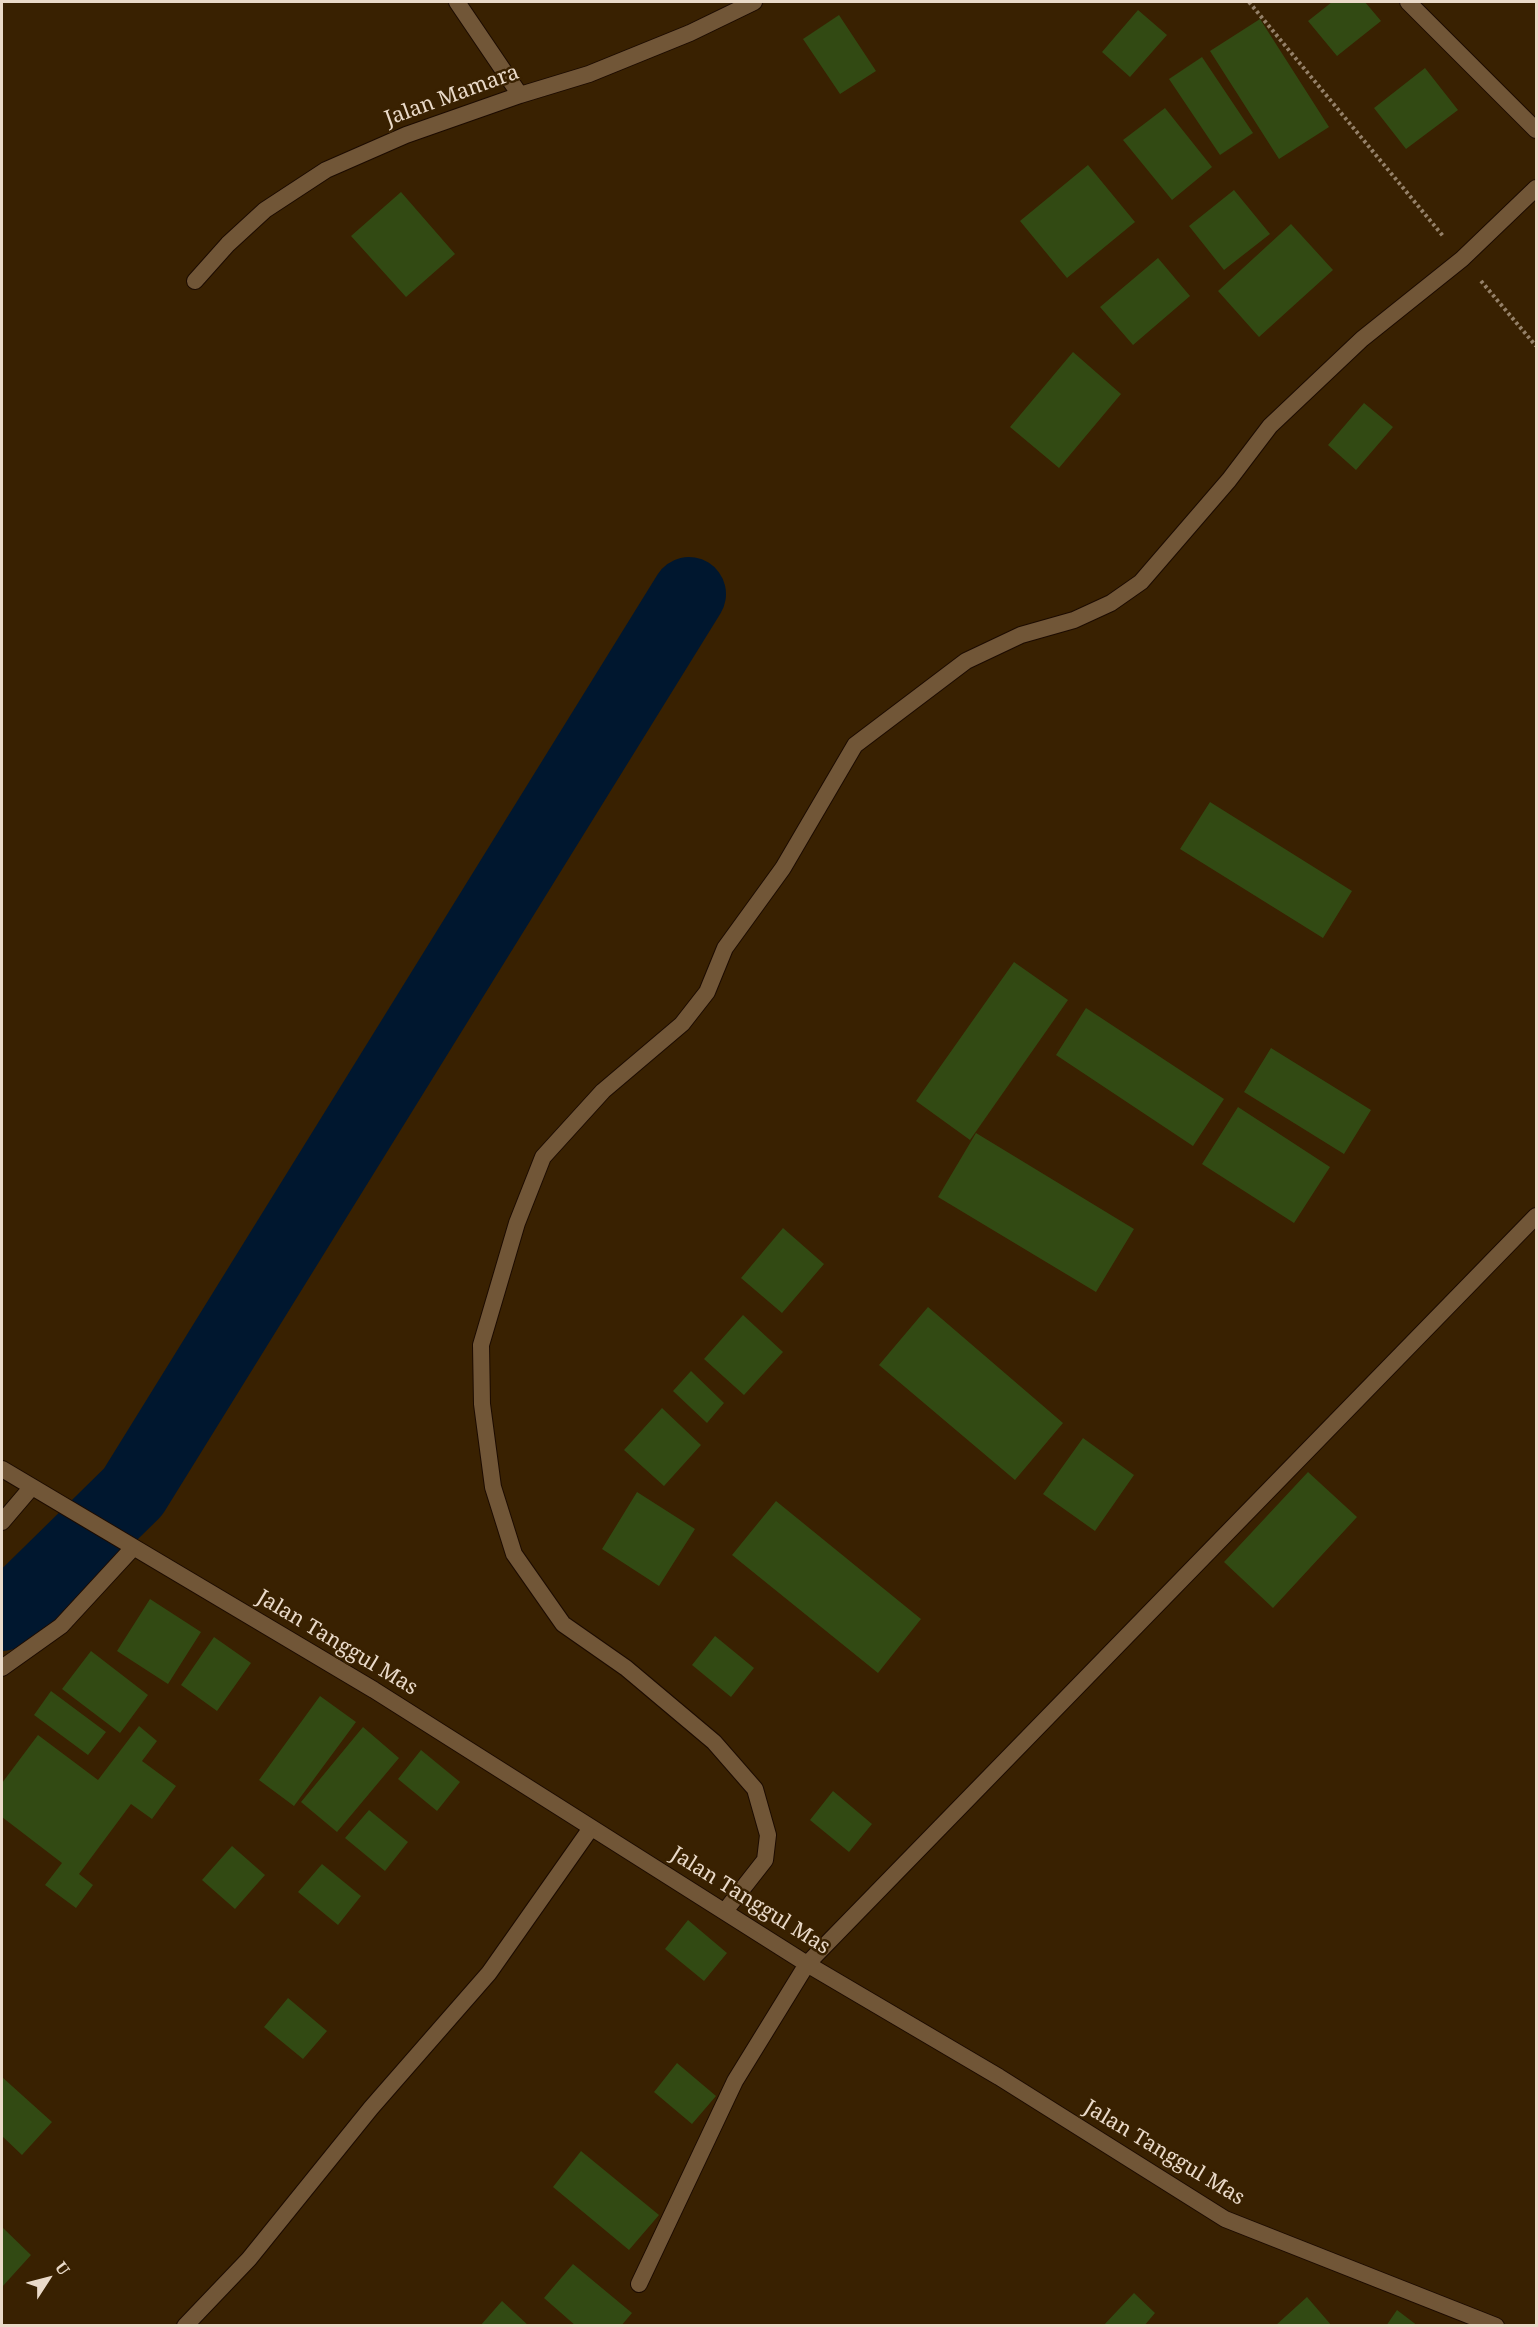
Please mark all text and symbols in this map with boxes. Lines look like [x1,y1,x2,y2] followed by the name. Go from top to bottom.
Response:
[381,60,523,132] street label: Jalan Mamara
[252,1585,422,1701] street label: Jalan Tanggul Mas
[666,1842,834,1960] street label: Jalan Tanggul Mas
[1079,2095,1249,2211] street label: Jalan Tanggul Mas
[18,2249,78,2309] north arrow
[50,2257,75,2280] text: U

